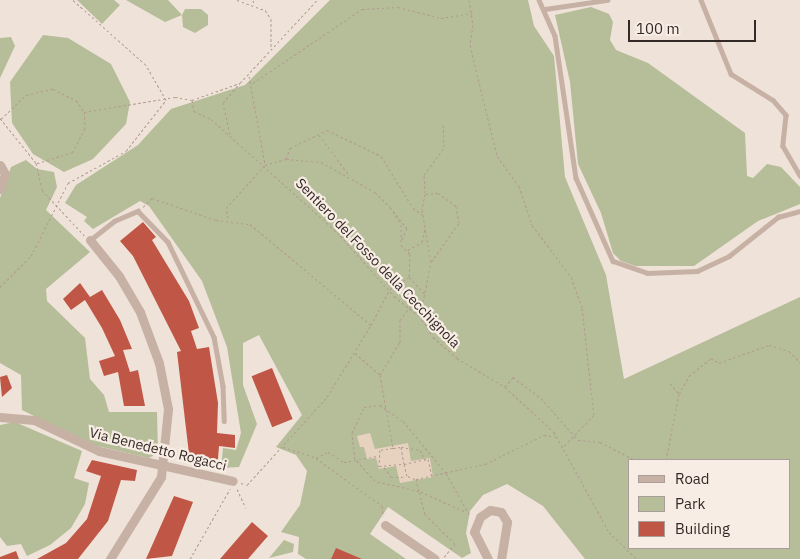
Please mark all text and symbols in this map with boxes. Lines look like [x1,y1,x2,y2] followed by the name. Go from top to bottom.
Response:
[630,10,758,42] scale bar
[636,19,680,38] text: 100 m
[292,175,464,351] street label: Sentiero del Fosso della Cecchignola
[88,424,228,474] street label: Via Benedetto Rogacci
[628,459,790,549] legend
[675,469,710,488] text: Road
[675,494,705,513] text: Park
[675,519,730,538] text: Building

